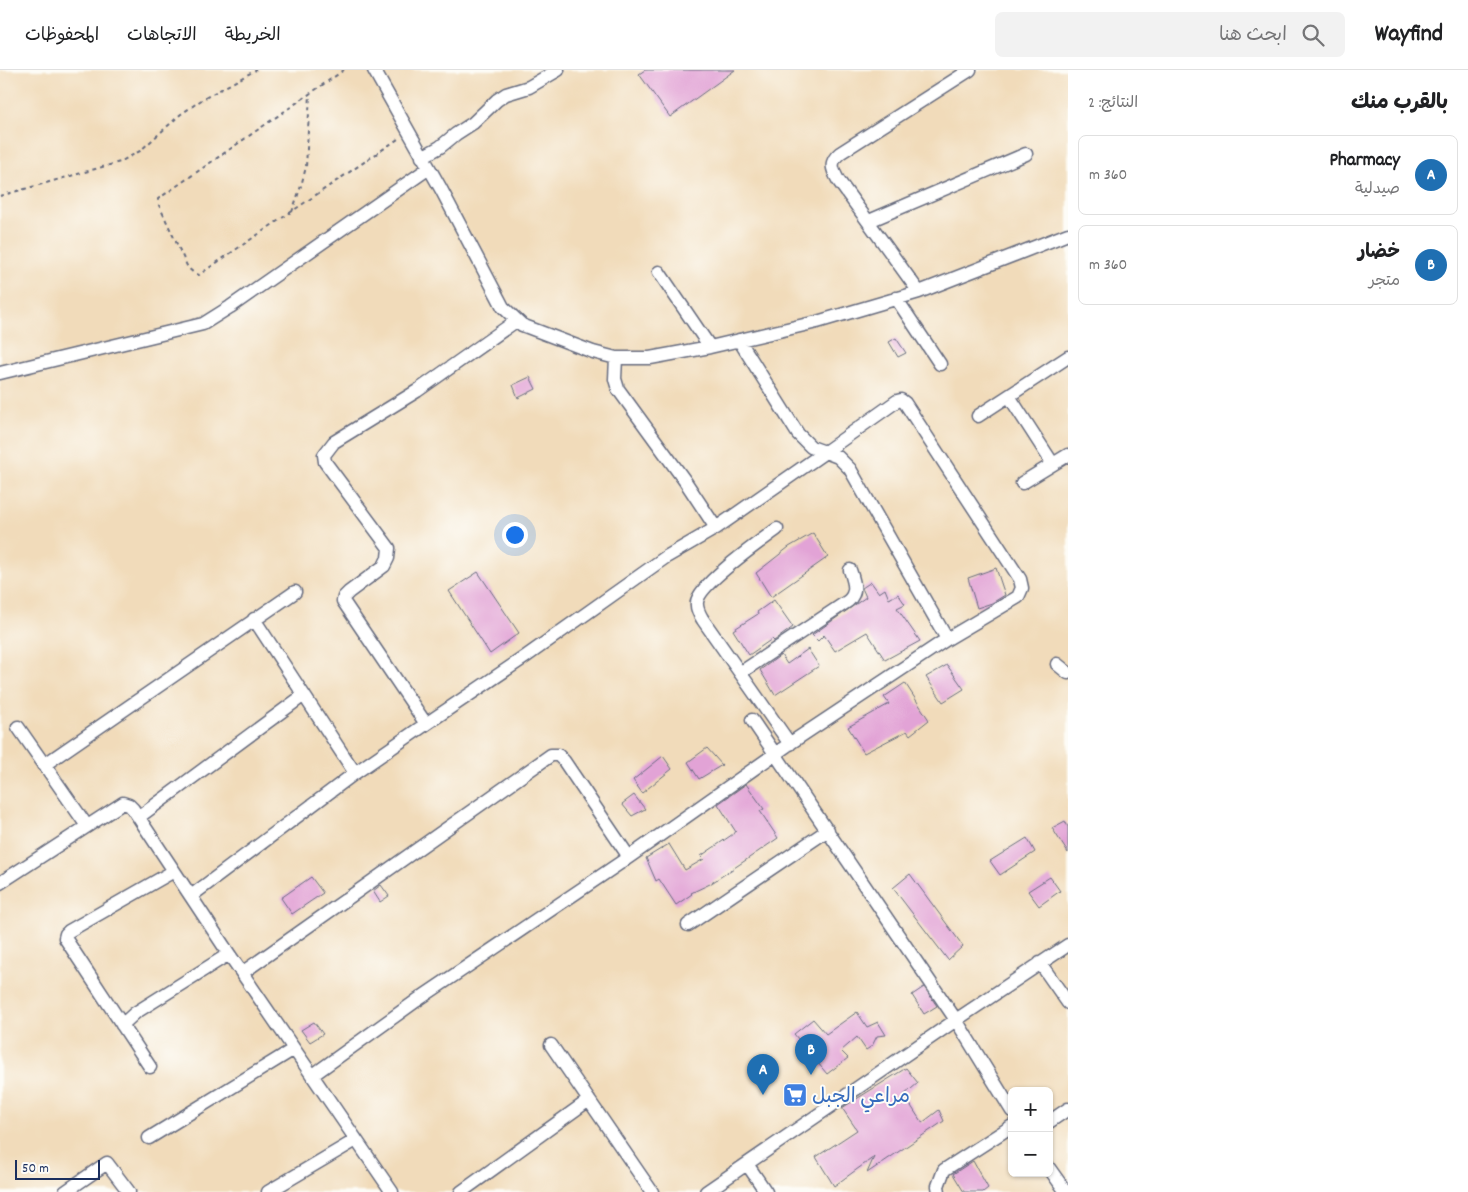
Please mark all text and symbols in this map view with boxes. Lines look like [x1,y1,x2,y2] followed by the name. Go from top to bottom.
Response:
[995,12,1345,57] search box
[1375,18,1443,52] text: Wayfind
[1299,21,1327,49] icon: search
[1219,23,1287,50] text: ابحث هنا
[25,24,99,49] text: المحفوظات
[127,24,197,49] text: الاتجاهات
[225,24,281,49] text: الخريطة
[1351,89,1448,119] text: بالقرب منك
[1088,92,1138,115] text: النتائج: 2
[1329,148,1400,175] text: Pharmacy
[1089,164,1127,187] text: 360 m
[1427,164,1435,187] text: A
[1355,178,1400,201] text: صيدلية
[1358,240,1400,267] text: خضار
[1089,254,1127,277] text: 360 m
[1427,254,1435,277] text: B
[1369,270,1400,293] text: متجر
[502,522,528,548] your location
[795,1034,827,1075] pin: B
[747,1054,779,1095] pin: A
[782,1082,808,1108] supermarket icon: مراعي الجبل
[812,1084,910,1113] place label: مراعي الجبل
[1008,1087,1053,1177] map controls
[1008,1087,1053,1132] button: +
[1008,1132,1053,1177] button: −
[15,1157,100,1180] scale bar
[22,1159,49,1179] text: 50 m

